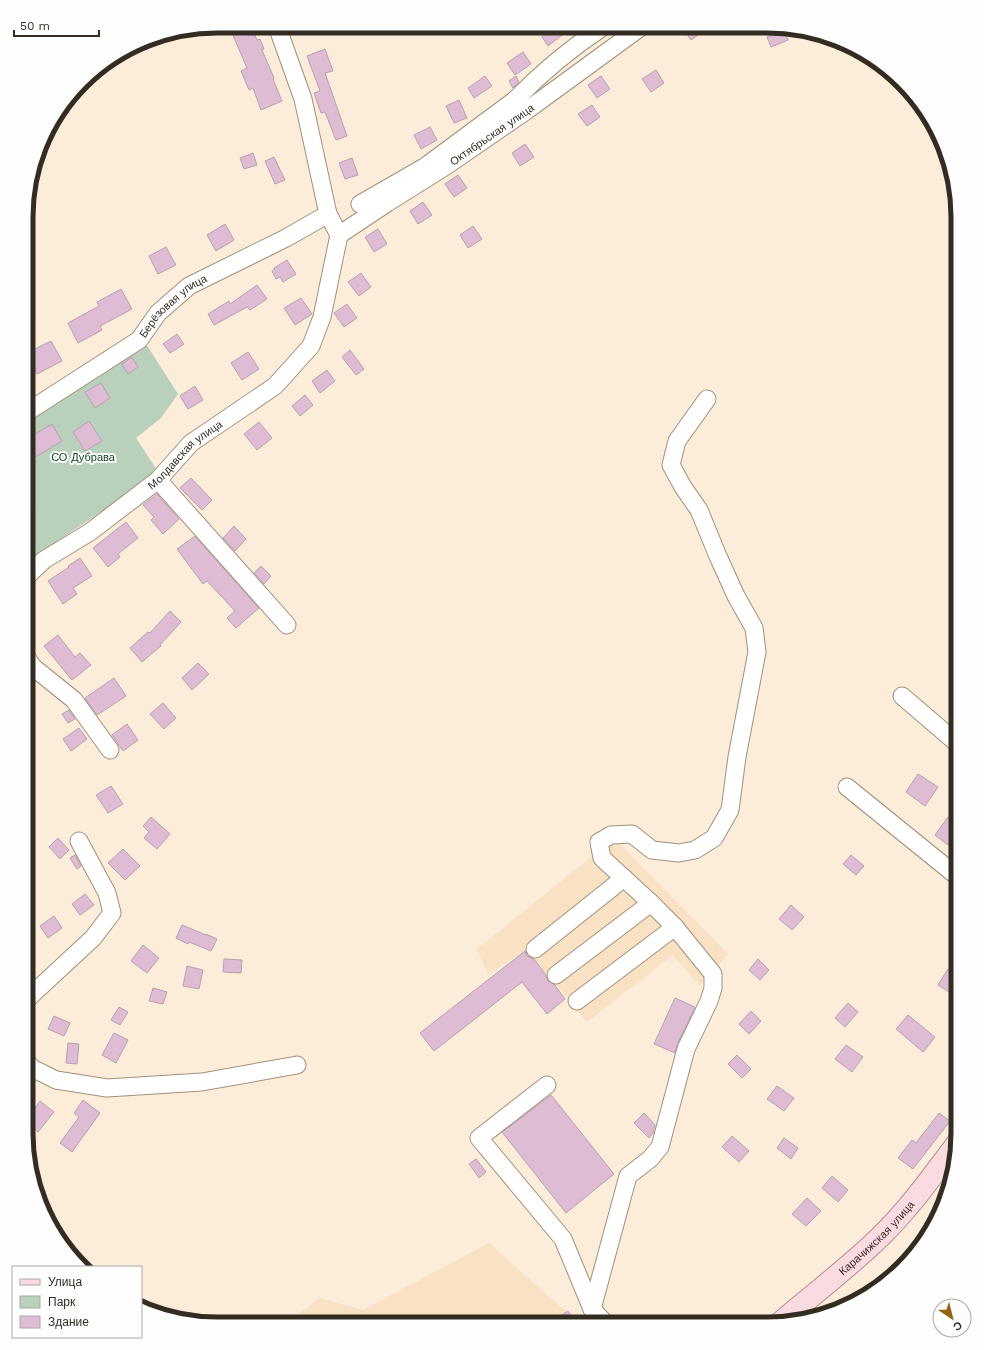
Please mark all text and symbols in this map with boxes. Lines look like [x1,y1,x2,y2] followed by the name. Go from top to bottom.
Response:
[14,12,99,38] scale bar
[20,19,50,33] text: 50 m
[447,100,537,168] street label: Октябрьская улица
[136,271,210,340] street label: Берёзовая улица
[145,417,225,492] street label: Молдавская улица
[51,451,116,464] park label: СО Дубрава
[836,1197,917,1278] street label: Карачижская улица
[12,1266,142,1338] legend
[48,1275,82,1289] text: Улица
[48,1295,76,1309] text: Парк
[932,1298,972,1338] north arrow
[48,1315,89,1329] text: Здание
[950,1318,964,1333] text: С

